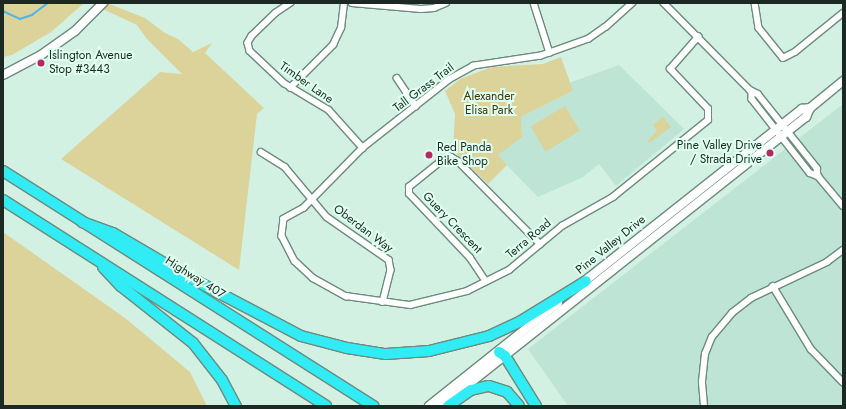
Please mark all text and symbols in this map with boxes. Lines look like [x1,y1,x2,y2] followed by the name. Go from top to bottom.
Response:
[49,49,133,77] place label: Islington Avenue Stop #3443
[36,58,46,68] marker: Islington Avenue Stop #3443
[276,59,336,107] street label: Timber Lane
[391,61,457,115] street label: Tall Grass Trail
[464,90,514,118] park label: Alexander Elisa Park
[677,139,762,167] place label: Pine Valley Drive / Strada Drive
[437,141,491,169] place label: Red Panda Bike Shop
[765,148,775,158] marker: Pine Valley Drive / Strada Drive
[424,150,434,160] marker: Red Panda Bike Shop
[419,189,485,257] street label: Guery Crescent
[330,202,396,256] street label: Oberdan Way
[573,213,649,277] street label: Pine Valley Drive
[504,216,554,262] street label: Terra Road
[162,254,228,302] street label: Highway 407

